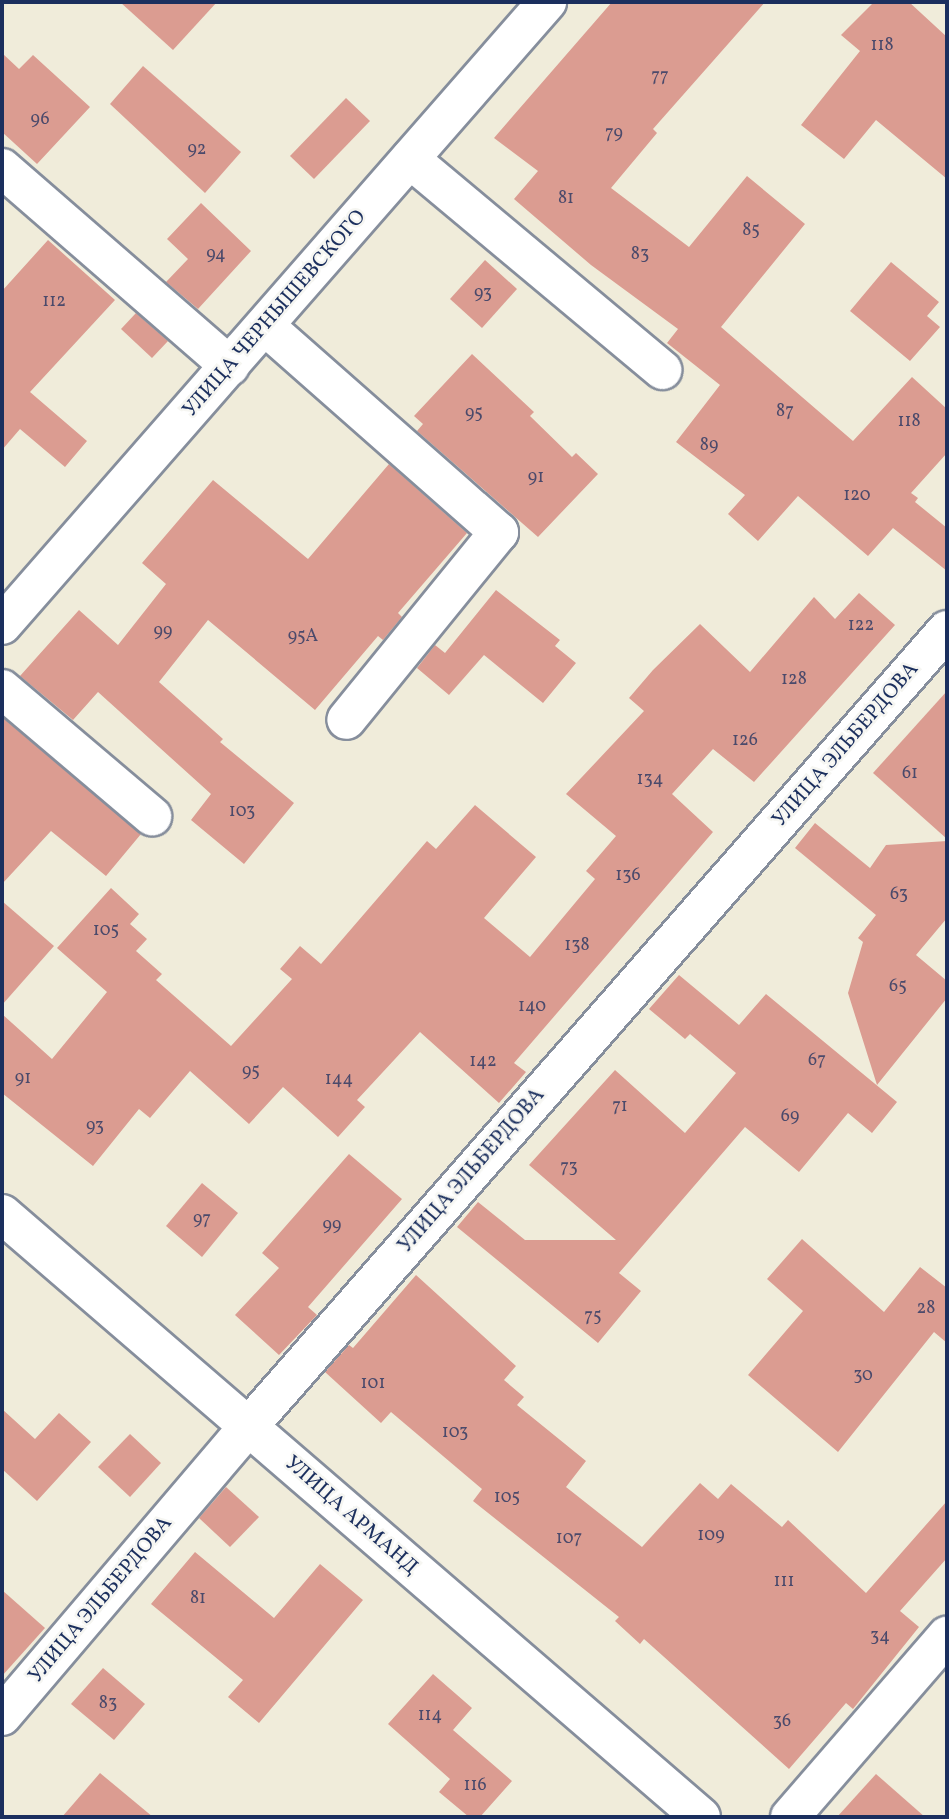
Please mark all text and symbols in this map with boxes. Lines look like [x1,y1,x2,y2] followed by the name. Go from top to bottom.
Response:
[870,35,894,57] house number: 118
[651,66,669,88] house number: 77
[30,109,50,131] house number: 96
[605,123,623,145] house number: 79
[187,139,207,161] house number: 92
[558,188,574,210] house number: 81
[178,205,372,423] street label: УЛИЦА ЧЕРНЫШЕВСКОГО
[742,220,760,242] house number: 85
[206,244,226,266] house number: 94
[631,244,649,266] house number: 83
[474,283,492,305] house number: 93
[42,291,66,313] house number: 112
[776,401,794,423] house number: 87
[465,403,483,425] house number: 95
[897,411,921,433] house number: 118
[700,435,718,457] house number: 89
[528,467,544,489] house number: 91
[843,485,871,507] house number: 120
[848,615,874,637] house number: 122
[154,621,172,643] house number: 99
[288,626,318,648] house number: 95А
[768,657,924,833] street label: УЛИЦА ЭЛЬБЕРДОВА
[781,669,807,691] house number: 128
[732,730,758,752] house number: 126
[902,763,918,785] house number: 61
[637,769,663,791] house number: 134
[229,801,255,823] house number: 103
[615,865,641,887] house number: 136
[890,884,908,906] house number: 63
[93,920,119,942] house number: 105
[564,935,590,957] house number: 138
[889,976,907,998] house number: 65
[518,996,546,1018] house number: 140
[808,1050,826,1072] house number: 67
[469,1051,497,1073] house number: 142
[242,1061,260,1083] house number: 95
[15,1068,31,1090] house number: 91
[325,1069,353,1091] house number: 144
[394,1083,550,1259] street label: УЛИЦА ЭЛЬБЕРДОВА
[612,1096,628,1118] house number: 71
[781,1106,799,1128] house number: 69
[86,1116,104,1138] house number: 93
[560,1157,578,1179] house number: 73
[193,1209,211,1231] house number: 97
[323,1215,341,1237] house number: 99
[917,1298,935,1320] house number: 28
[584,1306,602,1328] house number: 75
[853,1365,873,1387] house number: 30
[361,1373,385,1395] house number: 101
[442,1422,468,1444] house number: 103
[279,1451,423,1581] street label: УЛИЦА АРМАНД
[494,1487,520,1509] house number: 105
[24,1511,178,1689] street label: УЛИЦА ЭЛЬБЕРДОВА
[697,1525,725,1547] house number: 109
[556,1528,582,1550] house number: 107
[774,1571,794,1593] house number: 111
[190,1588,206,1610] house number: 81
[870,1626,890,1648] house number: 34
[99,1693,117,1715] house number: 83
[418,1705,442,1727] house number: 114
[773,1711,791,1733] house number: 36
[463,1775,487,1797] house number: 116

